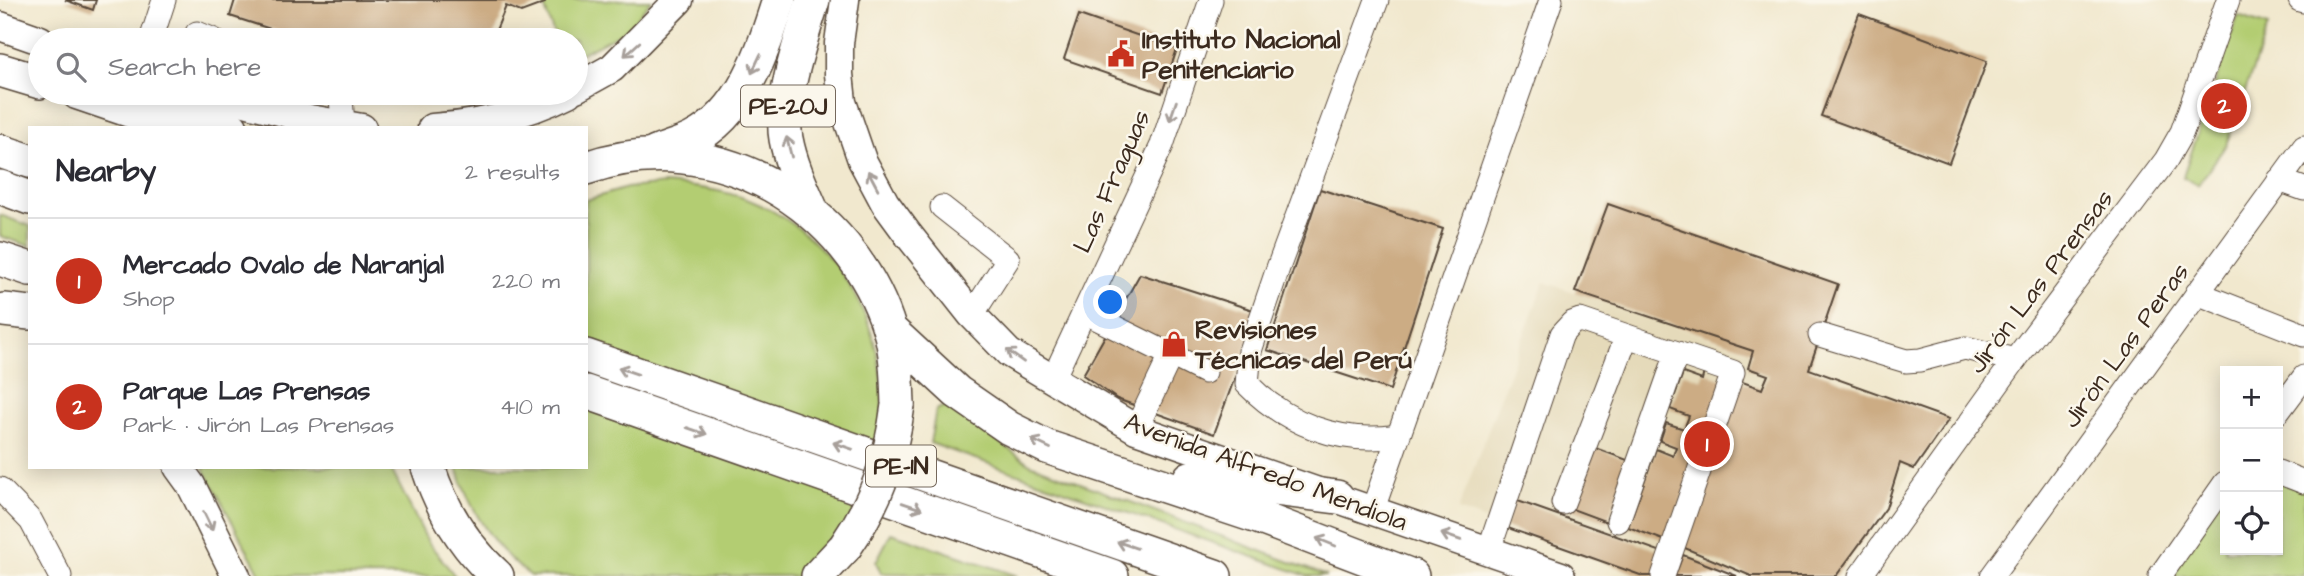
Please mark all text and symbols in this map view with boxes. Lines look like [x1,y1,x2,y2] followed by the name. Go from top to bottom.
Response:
[1142,22,1341,88] place label: Instituto Nacional Penitenciario
[28,28,588,105] search box
[1106,39,1136,69] public building icon: Instituto Nacional Penitenciario
[624,41,641,58] one-way arrow
[52,48,90,86] icon: search
[108,49,261,85] text: Search here
[748,53,762,74] one-way arrow
[2201,80,2247,132] pin: 2
[741,86,835,126] road number: PE-20J
[1166,99,1178,121] one-way arrow
[1064,104,1161,259] street label: Las Fraguas
[782,136,795,159] one-way arrow
[56,151,156,193] text: Nearby
[465,156,560,188] text: 2 results
[865,170,879,191] one-way arrow
[1960,182,2122,381] street label: Jirón Las Prensas
[123,247,444,283] text: Mercado Ovalo de Naranjal
[2054,256,2198,435] street label: Jirón Las Peras
[78,265,80,297] text: 1
[492,265,560,297] text: 220 m
[123,283,175,315] text: Shop
[1093,285,1127,319] your location
[1194,312,1412,378] place label: Revisiones Técnicas del Perú
[1159,329,1189,359] shop icon: Revisiones Técnicas del Perú
[1005,349,1024,364] one-way arrow
[618,364,640,376] one-way arrow
[2220,366,2283,555] map controls
[2220,366,2283,429] button: +
[123,373,370,409] text: Parque Las Prensas
[72,391,86,423] text: 2
[500,391,560,423] text: 410 m
[1119,404,1412,540] street label: Avenida Alfredo Mendiola
[123,409,394,441] text: Park · Jirón Las Prensas
[1684,418,1730,470] pin: 1
[686,425,708,438] one-way arrow
[2220,429,2283,492] button: −
[1031,437,1052,450] one-way arrow
[833,439,855,451] one-way arrow
[866,446,936,486] road number: PE-1N
[2220,492,2283,555] button: locate
[900,501,922,513] one-way arrow
[202,510,216,531] one-way arrow
[1440,530,1462,542] one-way arrow
[1315,535,1337,548] one-way arrow
[1117,538,1139,550] one-way arrow

